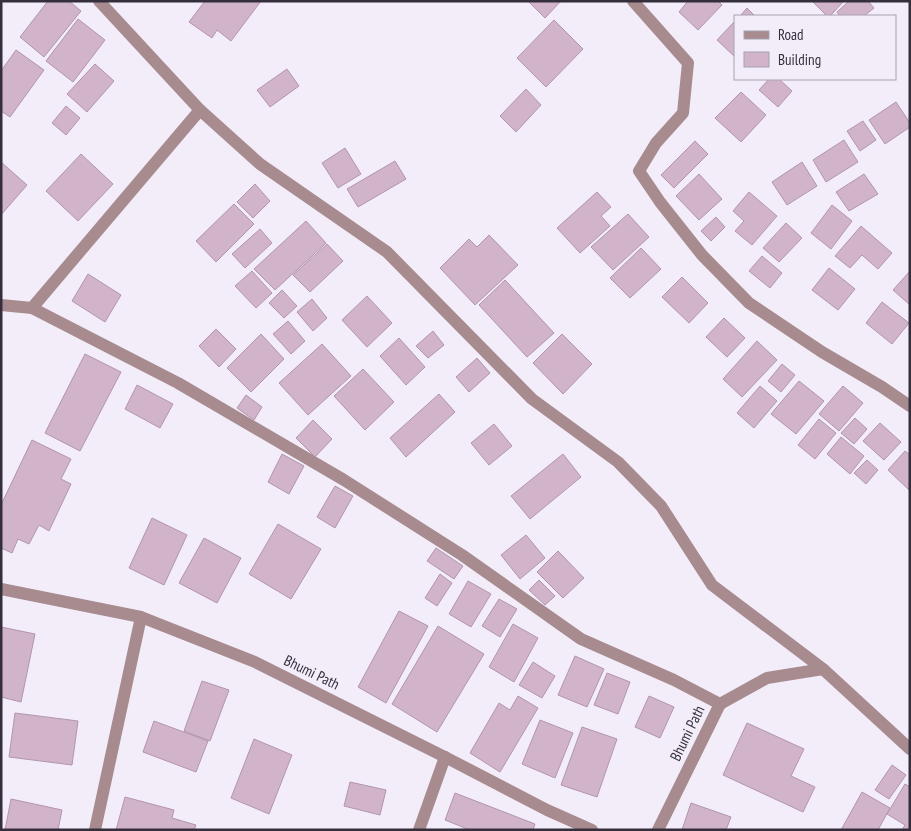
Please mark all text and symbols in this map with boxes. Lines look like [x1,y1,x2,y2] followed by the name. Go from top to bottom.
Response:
[734,15,896,80] legend
[778,25,804,44] text: Road
[778,50,821,69] text: Building
[281,650,343,694] street label: Bhumi Path
[665,702,709,764] street label: Bhumi Path

